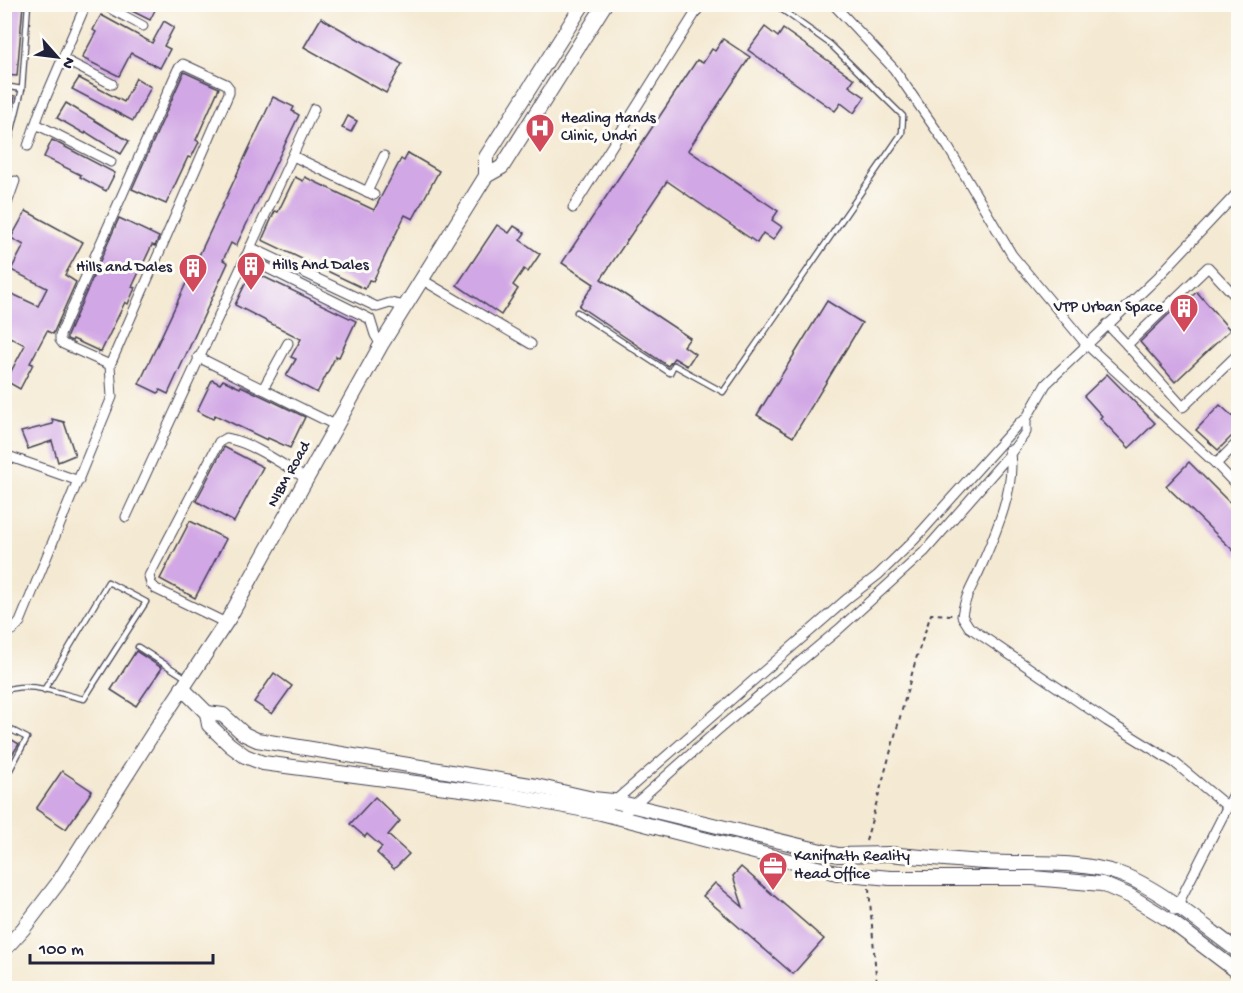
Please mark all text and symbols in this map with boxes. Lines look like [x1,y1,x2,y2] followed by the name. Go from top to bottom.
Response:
[27,27,87,87] north arrow
[56,53,78,72] text: N
[561,110,657,147] place label: Healing Hands Clinic, Undri
[524,112,556,154] hospital icon: Healing Hands Clinic, Undri
[235,250,267,292] building icon: Hills And Dales
[177,252,209,294] building icon: Hills and Dales
[272,257,370,276] place label: Hills And Dales
[76,259,173,278] place label: Hills and Dales
[1168,292,1200,334] building icon: VTP Urban Space
[1053,299,1164,318] place label: VTP Urban Space
[264,437,317,511] street label: NIBM Road
[794,848,910,885] place label: Kanifnath Reality Head Office
[757,850,789,892] office icon: Kanifnath Reality Head Office
[30,927,213,965] scale bar
[38,940,84,961] text: 100 m

